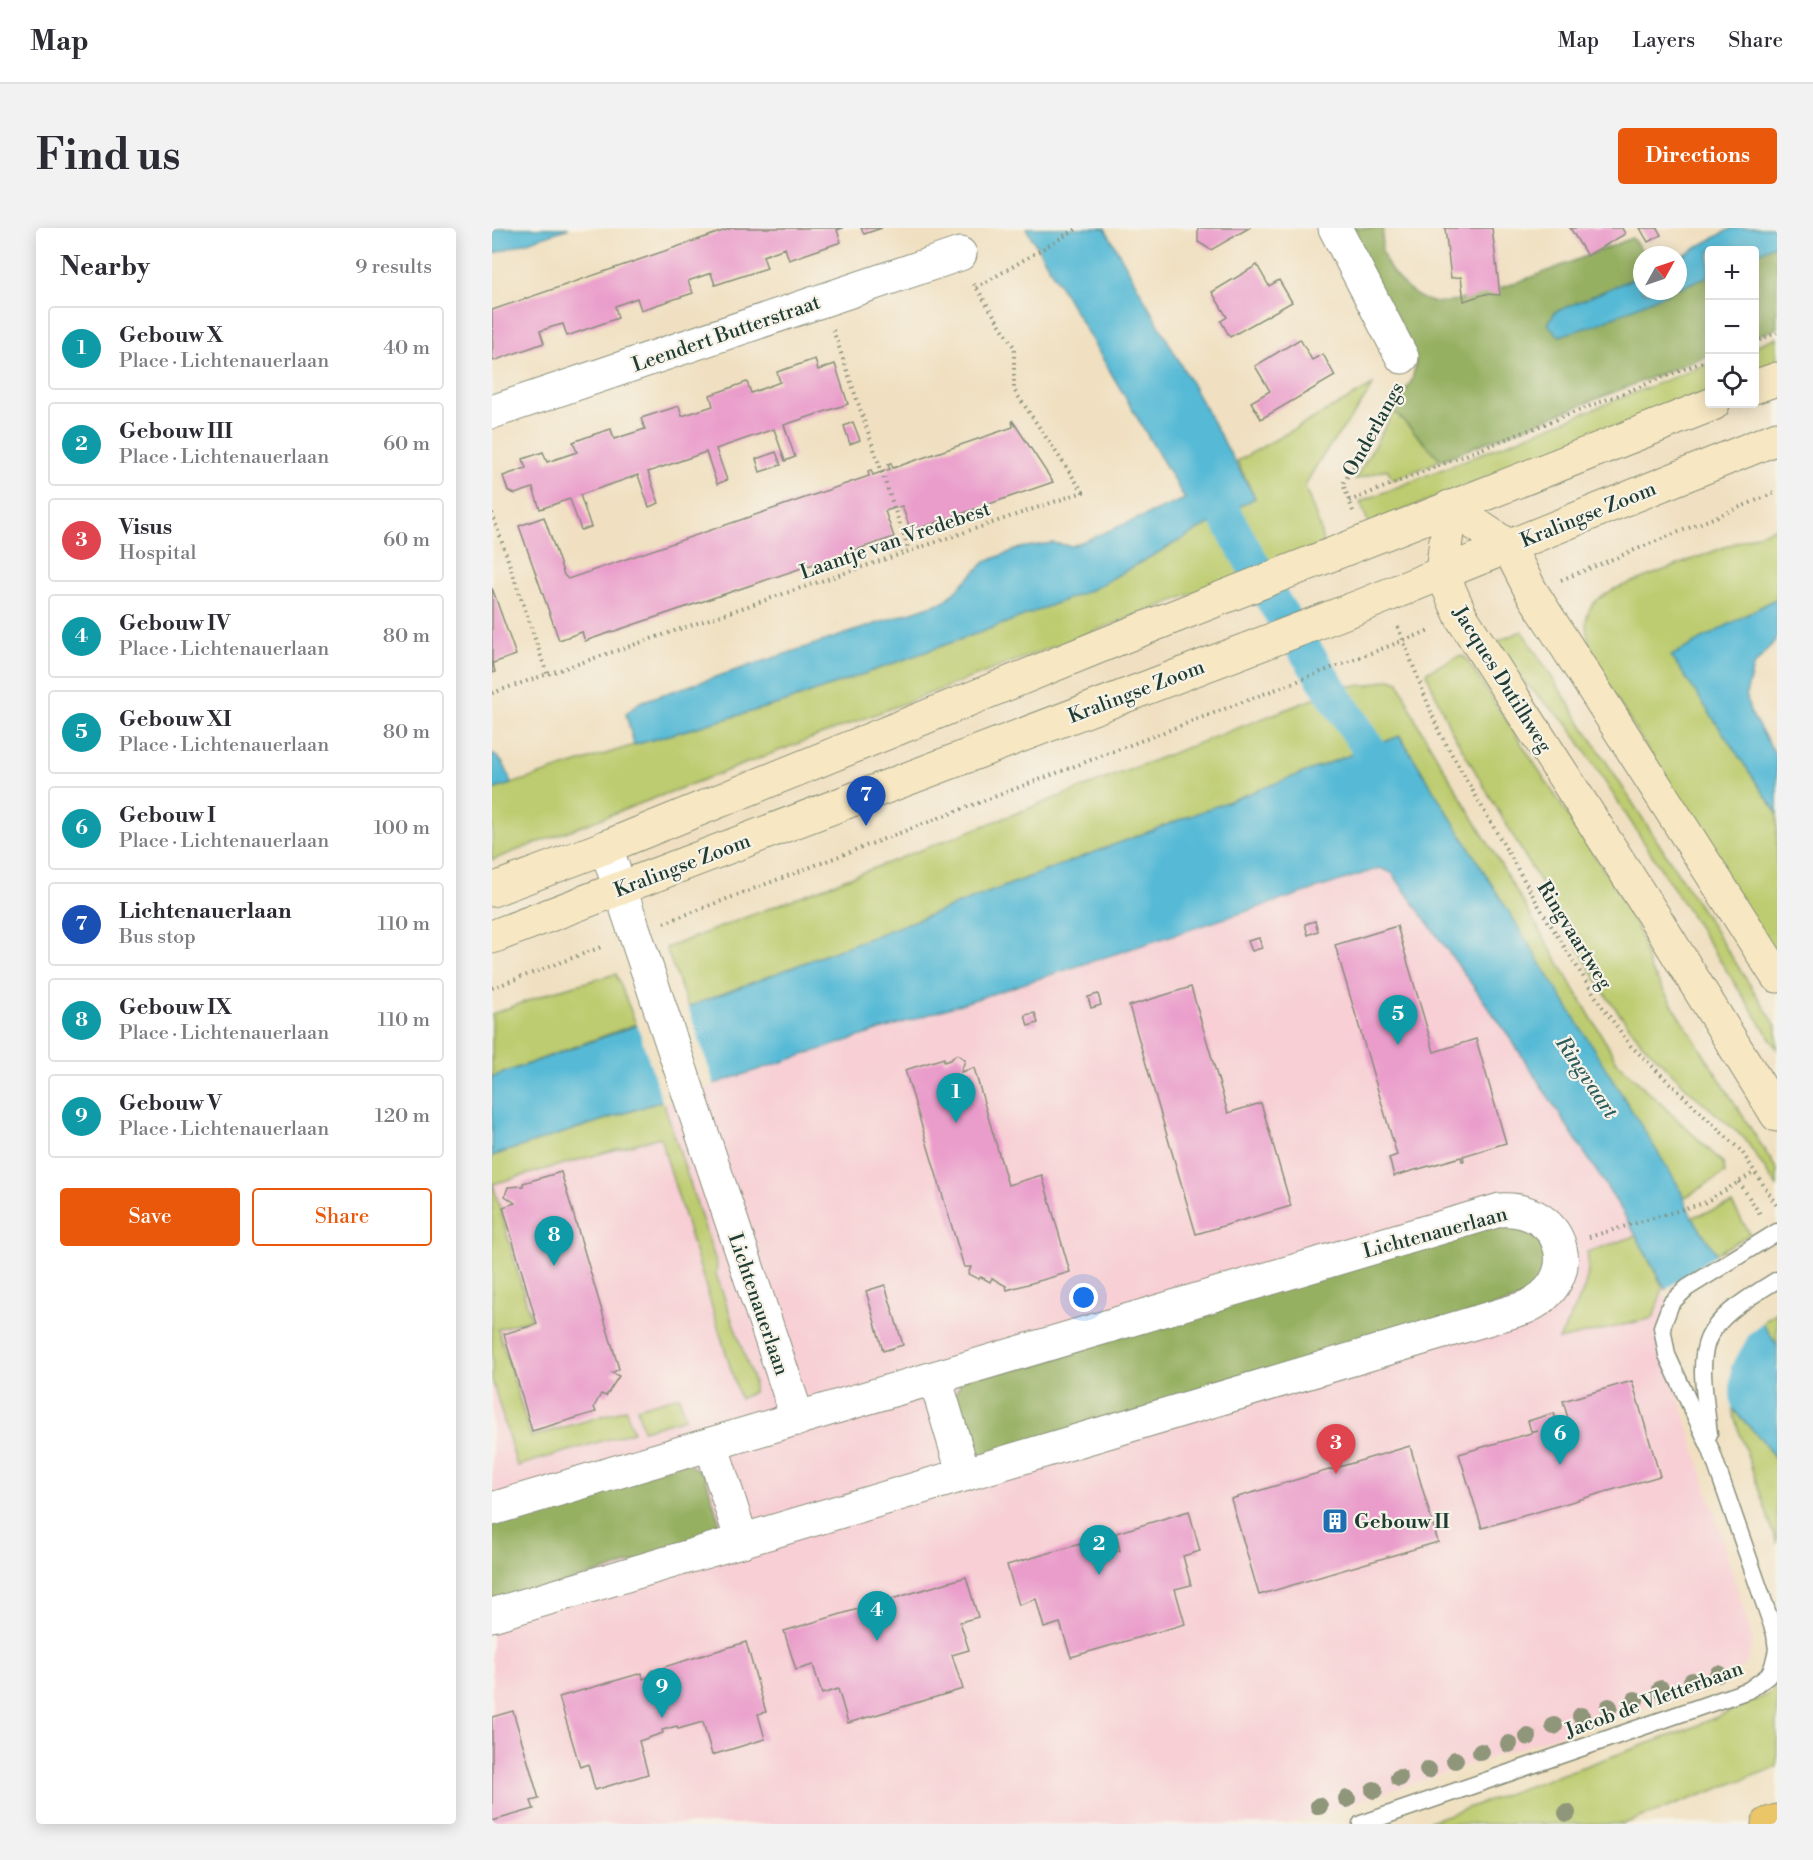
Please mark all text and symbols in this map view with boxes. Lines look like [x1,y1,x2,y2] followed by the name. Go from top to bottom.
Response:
[30,24,89,59] text: Map
[1558,28,1599,54] text: Map
[1632,28,1695,54] text: Layers
[1728,28,1783,54] text: Share
[1618,128,1777,184] button: Directions
[36,130,180,183] text: Find us
[1633,246,1687,300] north arrow
[1705,246,1759,408] map controls
[1705,246,1759,300] button: +
[60,251,150,283] text: Nearby
[355,255,432,280] text: 9 results
[629,290,824,378] street label: Leendert Butterstraat
[1705,300,1759,354] button: −
[119,322,223,349] text: Gebouw X
[77,336,86,361] text: 1
[383,336,430,361] text: 40 m
[119,349,329,374] text: Place · Lichtenauerlaan
[1705,354,1759,408] button: locate
[1338,378,1411,481] street label: Onderlangs
[119,418,233,445] text: Gebouw III
[75,432,88,457] text: 2
[383,432,430,457] text: 60 m
[119,445,329,470] text: Place · Lichtenauerlaan
[1517,477,1660,554] street label: Kralingse Zoom
[797,497,994,586] street label: Laantje van Vredebest
[119,514,172,541] text: Visus
[75,528,88,553] text: 3
[383,528,430,553] text: 60 m
[119,541,196,566] text: Hospital
[1446,601,1557,758] street label: Jacques Dutilhweg
[119,610,230,637] text: Gebouw IV
[75,624,88,649] text: 4
[383,624,430,649] text: 80 m
[119,637,329,662] text: Place · Lichtenauerlaan
[1065,655,1209,730] street label: Kralingse Zoom
[119,706,232,733] text: Gebouw XI
[75,720,88,745] text: 5
[383,720,430,745] text: 80 m
[119,733,329,758] text: Place · Lichtenauerlaan
[846,776,886,826] pin: 7
[119,802,216,829] text: Gebouw I
[75,816,88,841] text: 6
[374,816,430,841] text: 100 m
[119,829,329,854] text: Place · Lichtenauerlaan
[611,829,755,904] street label: Kralingse Zoom
[1530,877,1617,995] street label: Ringvaartweg
[119,898,291,925] text: Lichtenauerlaan
[76,912,87,937] text: 7
[378,912,430,937] text: 110 m
[119,925,196,950] text: Bus stop
[119,994,232,1021] text: Gebouw IX
[1378,996,1418,1045] pin: 5
[75,1008,88,1033] text: 8
[378,1008,430,1033] text: 110 m
[119,1021,329,1046] text: Place · Lichtenauerlaan
[1549,1031,1624,1125] water label: Ringvaart
[936,1074,976,1123] pin: 1
[119,1090,222,1117] text: Gebouw V
[75,1104,88,1129] text: 9
[375,1104,430,1129] text: 120 m
[119,1117,329,1142] text: Place · Lichtenauerlaan
[60,1188,240,1246] button: Save
[252,1188,432,1246] button: Share
[1360,1202,1510,1265] street label: Lichtenauerlaan
[534,1216,574,1266] pin: 8
[722,1230,794,1379] street label: Lichtenauerlaan
[1069,1283,1098,1312] your location
[1540,1416,1580,1465] pin: 6
[1316,1424,1356,1474] pin: 3
[1320,1506,1350,1536] building icon: Gebouw II
[1354,1510,1450,1535] place label: Gebouw II
[1080,1526,1118,1575] pin: 2
[858,1592,896,1641] pin: 4
[1561,1657,1747,1745] street label: Jacob de Vletterbaan
[642,1668,682,1718] pin: 9

